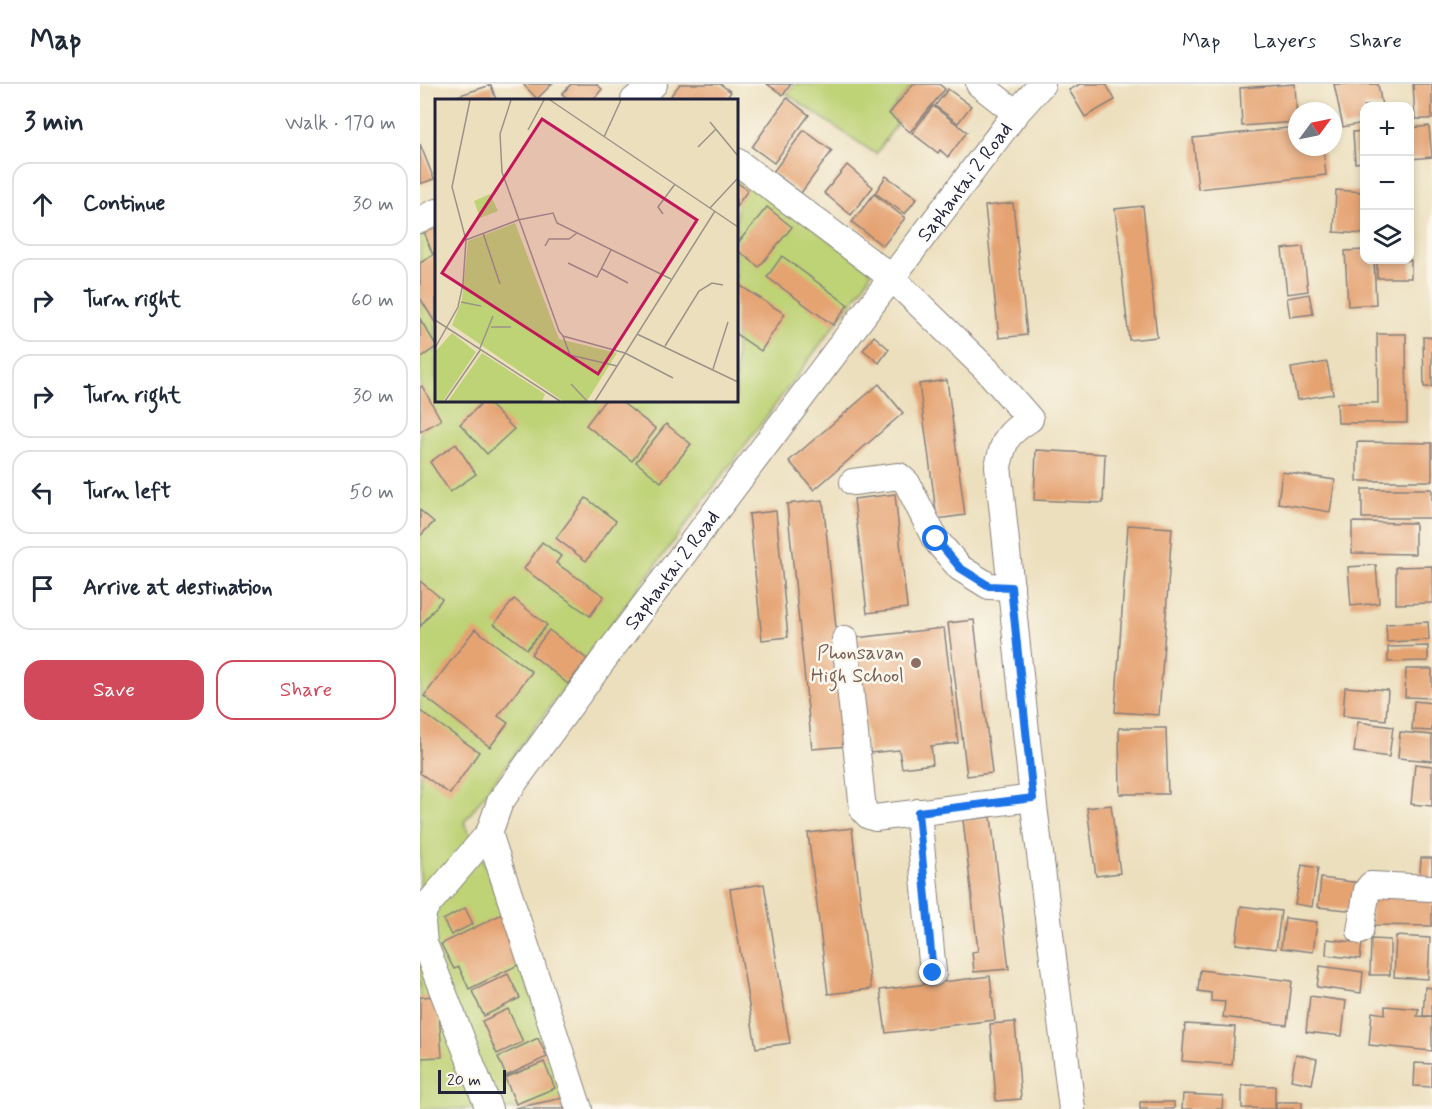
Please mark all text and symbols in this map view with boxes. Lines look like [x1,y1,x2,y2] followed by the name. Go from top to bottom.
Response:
[30,23,81,60] text: Map
[1182,27,1220,55] text: Map
[1253,27,1316,55] text: Layers
[1349,27,1402,55] text: Share
[435,99,738,402] inset map
[1288,102,1342,156] north arrow
[1360,102,1414,264] map controls
[1360,102,1414,156] button: +
[24,106,84,140] text: 3 min
[285,110,396,137] text: Walk · 170 m
[911,117,1019,248] street label: Saphantai 2 Road
[1360,156,1414,210] button: −
[26,188,59,221] icon: ahead
[83,190,165,218] text: Continue
[352,191,394,218] text: 30 m
[1360,210,1414,264] button: layers
[26,284,59,317] icon: right
[83,286,181,314] text: Turn right
[351,287,394,314] text: 60 m
[26,380,59,413] icon: right
[83,382,181,410] text: Turn right
[352,383,394,410] text: 30 m
[26,476,59,509] icon: left
[83,478,171,506] text: Turn left
[349,479,394,506] text: 50 m
[619,505,727,636] street label: Saphantai 2 Road
[922,525,948,551] route start
[26,572,59,605] icon: arrive
[83,574,273,602] text: Arrive at destination
[811,640,904,692] place label: Phonsavan High School
[909,656,923,670] marker: Phonsavan High School
[24,660,204,720] button: Save
[216,660,396,720] button: Share
[919,959,945,985] route end
[438,1067,506,1094] scale bar
[447,1070,481,1091] text: 20 m

